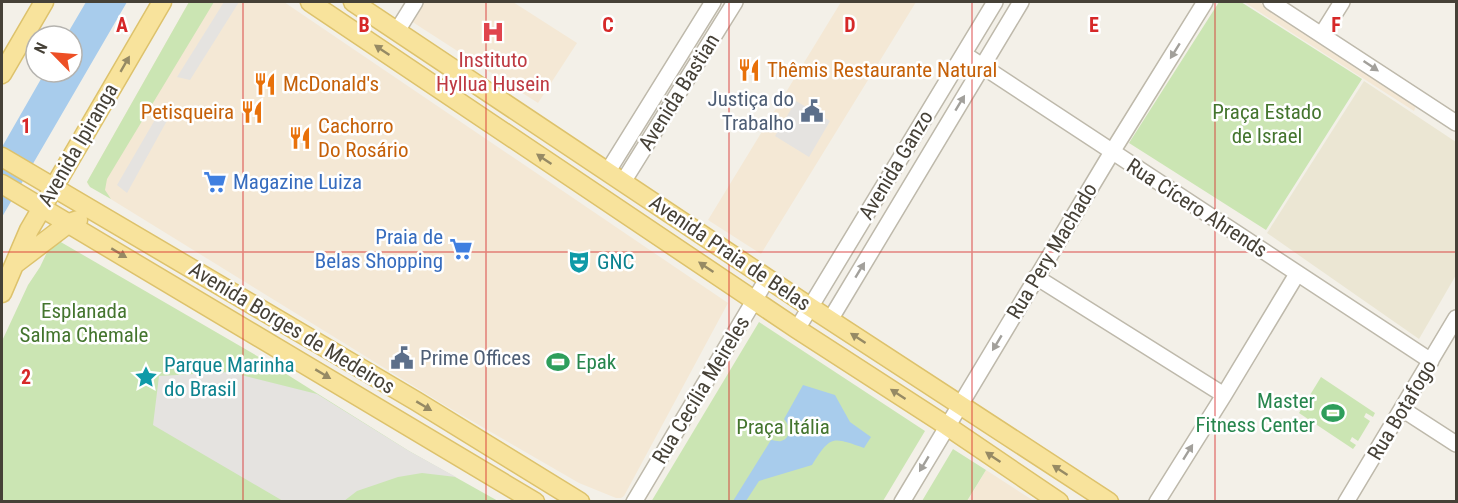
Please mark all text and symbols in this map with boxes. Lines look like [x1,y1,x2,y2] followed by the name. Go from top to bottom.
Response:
[116,13,128,37] text: A
[358,13,370,37] text: B
[602,13,614,37] text: C
[844,13,856,37] text: D
[1089,13,1099,37] text: E
[1331,13,1341,37] text: F
[480,19,506,45] hospital icon: Instituto Hyllua Husein
[24,24,84,84] north arrow
[634,29,724,155] street label: Avenida Bastian
[30,39,52,56] text: N
[1169,43,1180,59] one-way arrow
[374,45,390,56] one-way arrow
[436,48,550,96] place label: Instituto Hyllua Husein
[120,56,131,72] one-way arrow
[736,57,762,83] restaurant icon: Thêmis Restaurante Natural
[767,58,997,82] place label: Thêmis Restaurante Natural
[1363,60,1379,71] one-way arrow
[252,71,278,97] restaurant icon: McDonald's
[283,72,379,96] place label: McDonald's
[33,79,123,211] street label: Avenida Ipiranga
[708,87,794,135] place label: Justiça do Trabalho
[955,95,966,111] one-way arrow
[799,98,825,124] public building icon: Justiça do Trabalho
[239,99,265,125] restaurant icon: Petisqueira
[141,100,234,124] place label: Petisqueira
[1212,100,1322,148] park label: Praça Estado de Israel
[854,106,938,224] street label: Avenida Ganzo
[21,114,31,138] text: 1
[318,114,408,162] place label: Cachorro Do Rosário
[287,125,313,151] restaurant icon: Cachorro Do Rosário
[536,153,552,164] one-way arrow
[1122,154,1272,262] street label: Rua Cícero Ahrends
[202,169,228,195] supermarket icon: Magazine Luiza
[233,170,362,194] place label: Magazine Luiza
[1002,179,1102,323] street label: Rua Pery Machado
[645,190,815,316] street label: Avenida Praia de Belas
[315,225,443,273] place label: Praia de Belas Shopping
[448,236,474,262] supermarket icon: Praia de Belas Shopping
[111,248,127,259] one-way arrow
[566,249,592,275] theatre icon: GNC
[597,250,634,274] place label: GNC
[185,257,399,399] street label: Avenida Borges de Medeiros
[855,261,865,278] one-way arrow
[698,262,714,273] one-way arrow
[20,299,149,347] park label: Esplanada Salma Chemale
[647,312,755,468] street label: Rua Cecília Meireles
[850,333,866,344] one-way arrow
[991,335,1002,351] one-way arrow
[389,345,415,371] public building icon: Prime Offices
[420,346,531,370] place label: Prime Offices
[545,349,571,375] sports icon: Epak
[576,350,617,374] place label: Epak
[164,353,295,401] place label: Parque Marinha do Brasil
[1363,356,1441,464] street label: Rua Botafogo
[133,364,159,390] place icon: Parque Marinha do Brasil
[21,365,31,389] text: 2
[315,369,331,380] one-way arrow
[890,389,906,400] one-way arrow
[1196,389,1315,437] place label: Master Fitness Center
[1320,400,1346,426] sports icon: Master Fitness Center
[416,401,432,412] one-way arrow
[736,415,830,439] park label: Praça Itália
[1182,444,1193,460] one-way arrow
[985,452,1001,463] one-way arrow
[919,456,930,472] one-way arrow
[1052,464,1068,475] one-way arrow

